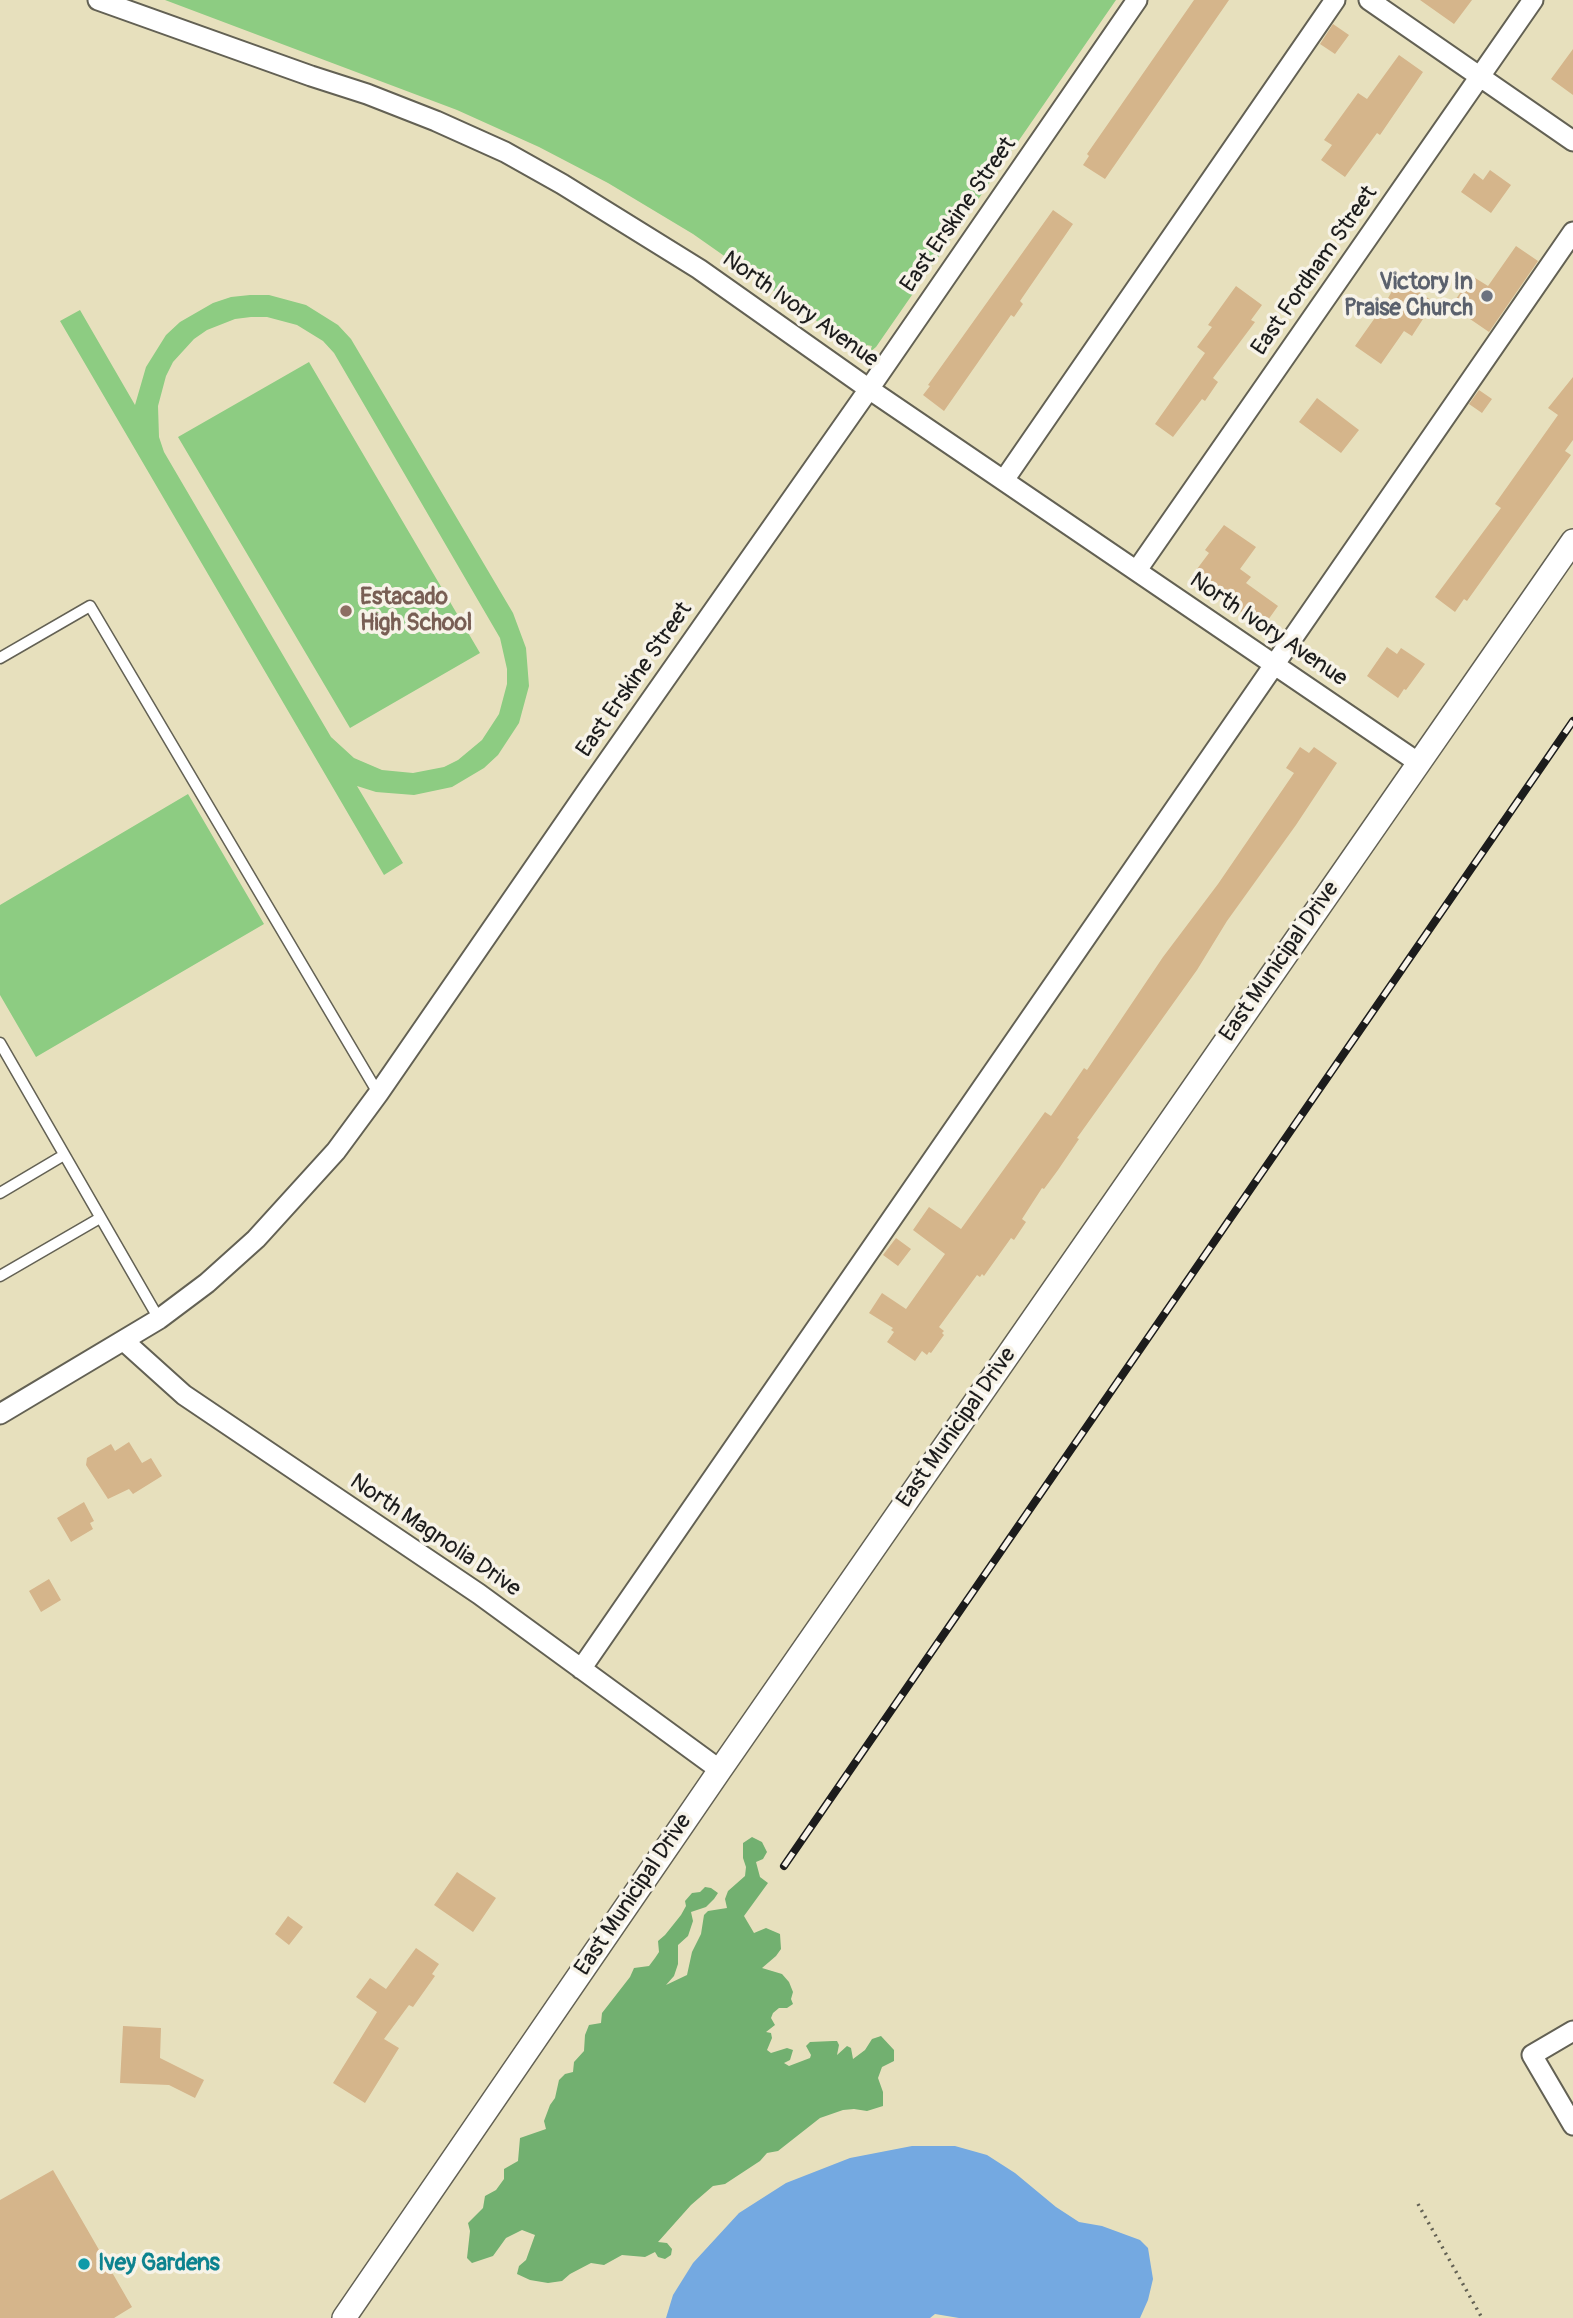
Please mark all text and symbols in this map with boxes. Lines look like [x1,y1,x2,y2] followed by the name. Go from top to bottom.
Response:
[895,132,1023,298] street label: East Erskine Street
[1246,181,1384,361] street label: East Fordham Street
[717,246,883,374] street label: North Ivory Avenue
[1344,269,1473,323] place label: Victory In Praise Church
[1479,288,1495,304] marker: Victory In Praise Church
[1184,567,1352,693] street label: North Ivory Avenue
[360,584,472,638] place label: Estacado High School
[571,597,699,763] street label: East Erskine Street
[338,603,354,619] marker: Estacado High School
[1214,877,1346,1047] street label: East Municipal Drive
[891,1343,1023,1513] street label: East Municipal Drive
[344,1469,526,1603] street label: North Magnolia Drive
[570,1809,698,1981] street label: East Municipal Drive
[98,2250,220,2278] place label: Ivey Gardens
[76,2256,92,2272] marker: Ivey Gardens

